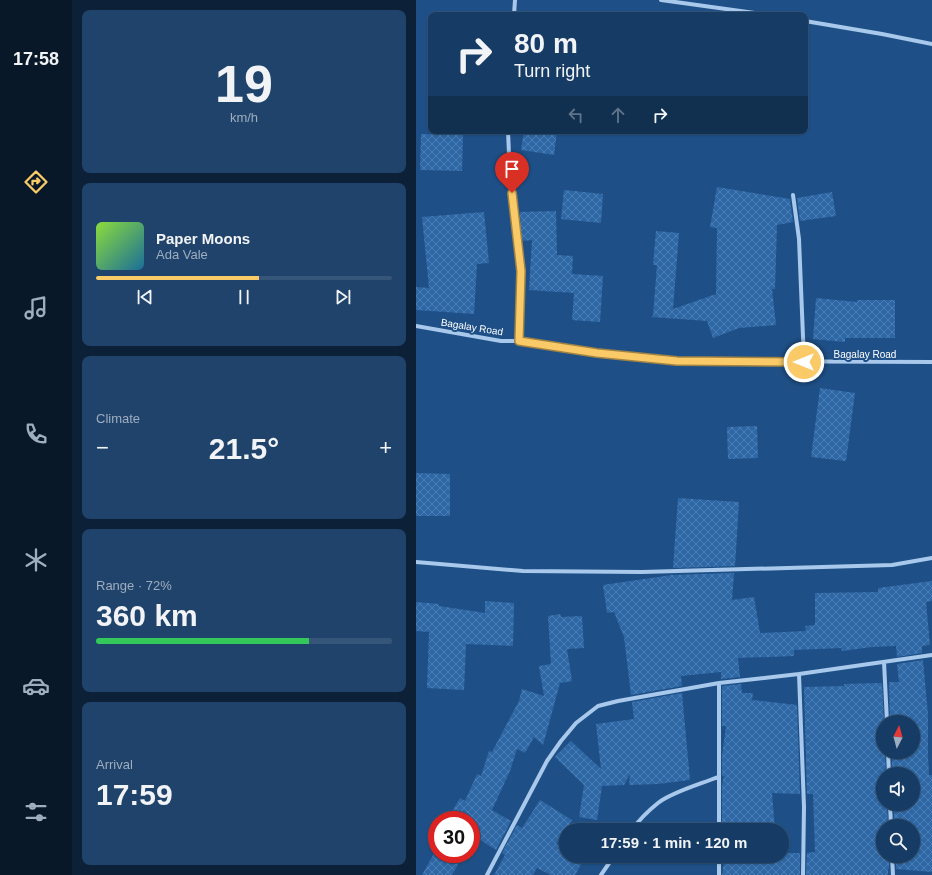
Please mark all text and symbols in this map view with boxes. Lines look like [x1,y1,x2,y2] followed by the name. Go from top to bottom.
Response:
[448,28,500,80] icon: right
[514,28,578,59] text: 80 m
[13,49,59,69] text: 17:58
[215,55,273,113] text: 19
[514,61,590,81] text: Turn right
[565,104,587,126] icon: left
[607,104,629,126] icon: ahead
[649,104,671,126] icon: right
[230,110,258,125] text: km/h
[495,152,529,193] pin
[501,158,523,180] icon: arrive
[22,168,50,196] icon: directions
[156,230,250,247] text: Paper Moons
[156,247,208,262] text: Ada Vale
[134,286,156,308] icon: previous
[233,286,255,308] icon: pause
[332,286,354,308] icon: next
[22,294,50,322] icon: music
[440,317,504,337] street label: Bagalay Road
[783,341,825,383] position arrow
[834,349,896,360] street label: Bagalay Road
[96,411,140,426] text: Climate
[22,420,50,448] icon: phone
[209,432,279,465] text: 21.5°
[96,435,109,460] text: −
[379,435,392,460] text: +
[22,546,50,574] icon: climate
[96,578,172,593] text: Range · 72%
[96,599,198,632] text: 360 km
[22,672,50,700] icon: car
[876,715,920,759] north arrow
[876,715,920,863] map controls
[96,757,133,772] text: Arrival
[876,767,920,811] button: sound
[96,778,173,811] text: 17:59
[22,798,50,826] icon: filters
[428,811,480,863] speed limit sign: 30
[876,819,920,863] button: search
[601,834,747,851] text: 17:59 · 1 min · 120 m

